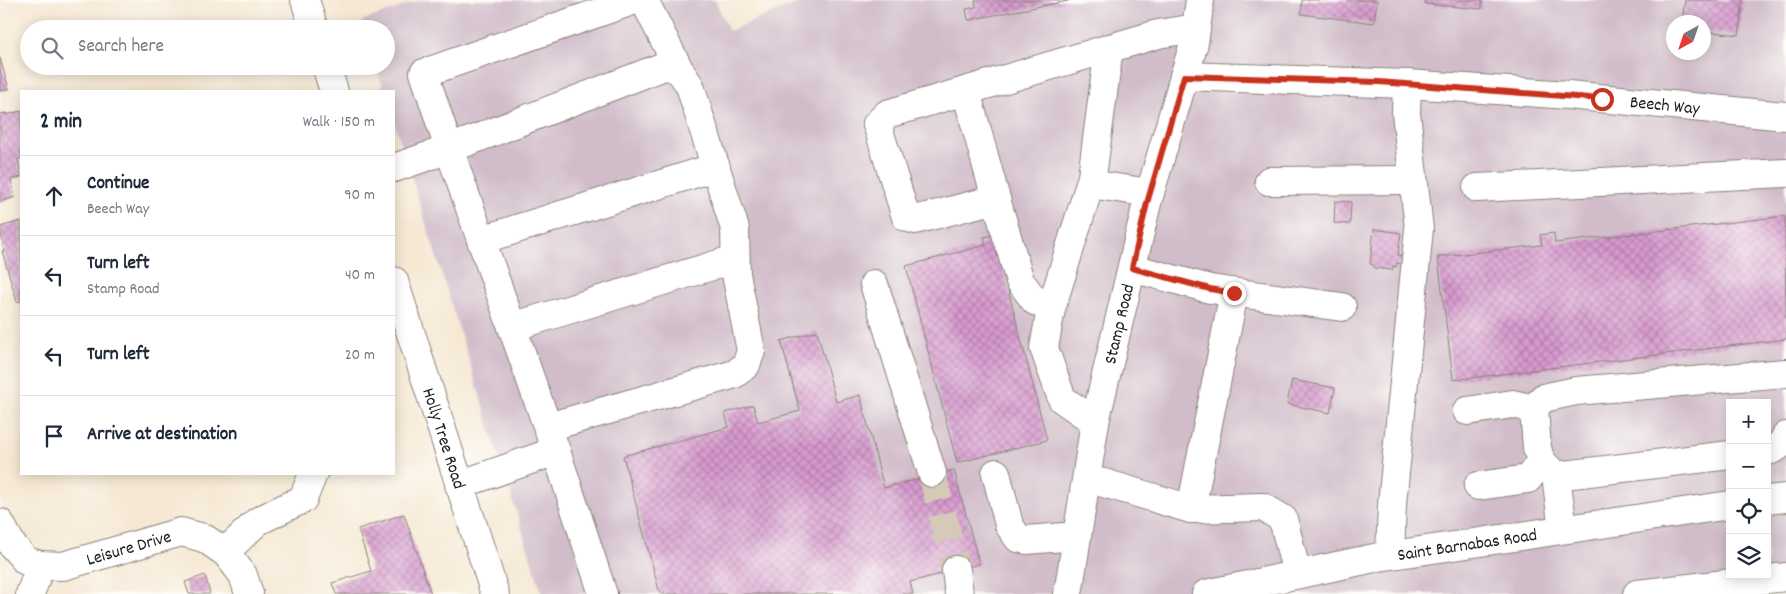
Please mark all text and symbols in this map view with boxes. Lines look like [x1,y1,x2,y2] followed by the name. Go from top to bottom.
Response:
[1666,15,1711,60] north arrow
[20,20,395,75] search box
[38,34,66,62] icon: search
[78,34,164,61] text: Search here
[1591,88,1614,111] route start
[1629,91,1702,123] street label: Beech Way
[40,108,82,138] text: 2 min
[303,111,375,134] text: Walk · 150 m
[87,171,149,198] text: Continue
[40,182,68,210] icon: ahead
[344,184,375,207] text: 90 m
[87,198,149,221] text: Beech Way
[87,251,150,278] text: Turn left
[40,262,68,290] icon: left
[345,264,375,287] text: 40 m
[87,278,159,301] text: Stamp Road
[1099,282,1142,367] street label: Stamp Road
[1223,282,1246,305] route end
[40,342,68,370] icon: left
[87,342,150,369] text: Turn left
[345,344,375,367] text: 20 m
[414,385,470,493] street label: Holly Tree Road
[1726,399,1771,579] map controls
[1726,399,1771,444] button: +
[40,422,68,450] icon: arrive
[87,422,237,449] text: Arrive at destination
[1726,444,1771,489] button: −
[1726,489,1771,534] button: locate
[1396,524,1539,569] street label: Saint Barnabas Road
[84,525,175,574] street label: Leisure Drive
[1726,534,1771,579] button: layers

